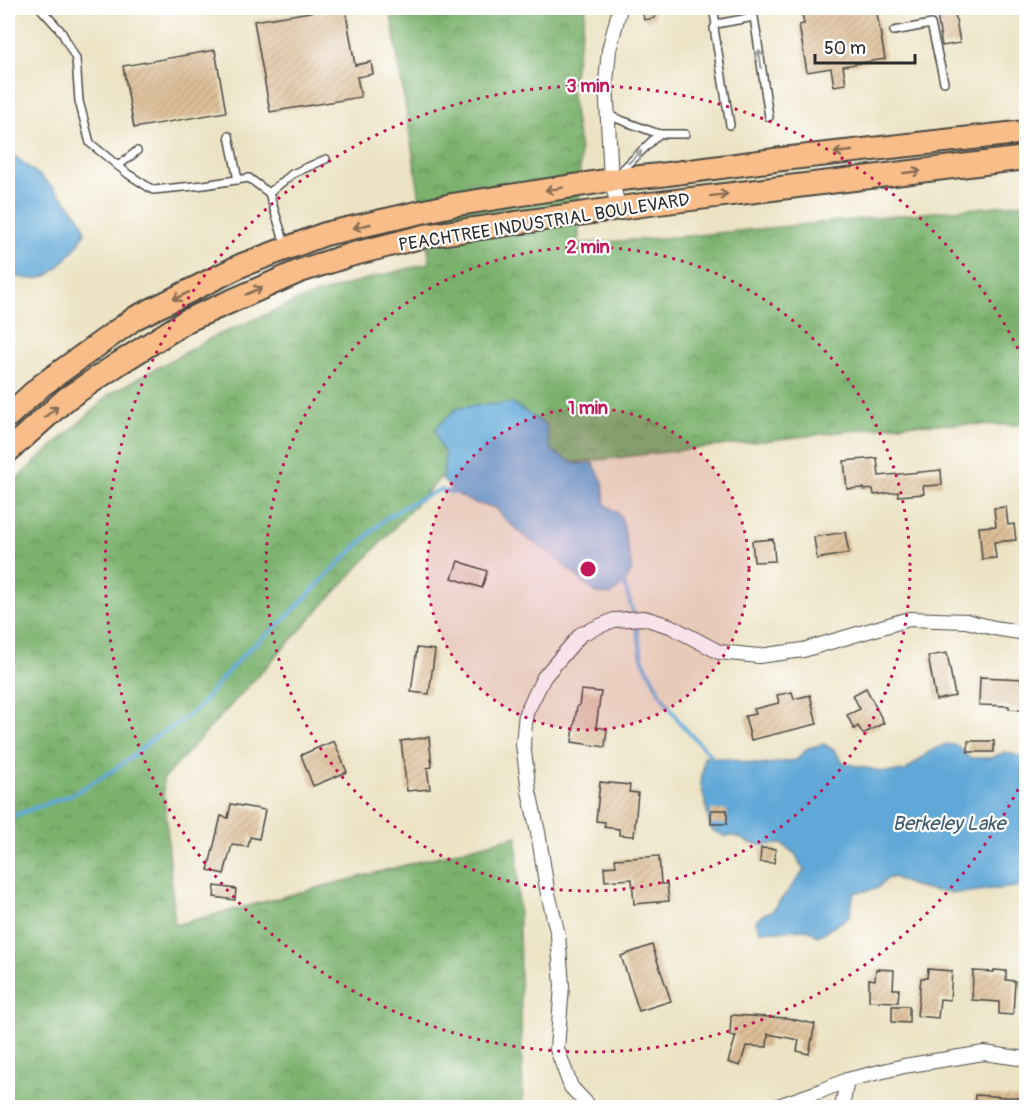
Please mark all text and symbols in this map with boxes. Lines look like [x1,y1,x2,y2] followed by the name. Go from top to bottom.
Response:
[815,27,916,65] scale bar
[824,37,866,60] text: 50 m
[755,50,766,70] one-way arrow
[566,75,610,98] text: 3 min
[834,147,854,158] one-way arrow
[628,150,643,164] one-way arrow
[902,166,922,177] one-way arrow
[544,184,564,195] one-way arrow
[397,188,691,257] street label: PEACHTREE INDUSTRIAL BOULEVARD
[708,190,728,201] one-way arrow
[353,220,372,232] one-way arrow
[566,236,610,259] text: 2 min
[245,285,263,296] one-way arrow
[172,290,190,302] one-way arrow
[568,397,608,420] text: 1 min
[43,405,58,419] one-way arrow
[578,559,598,579] centre of rings
[893,811,1008,836] water label: Berkeley Lake

